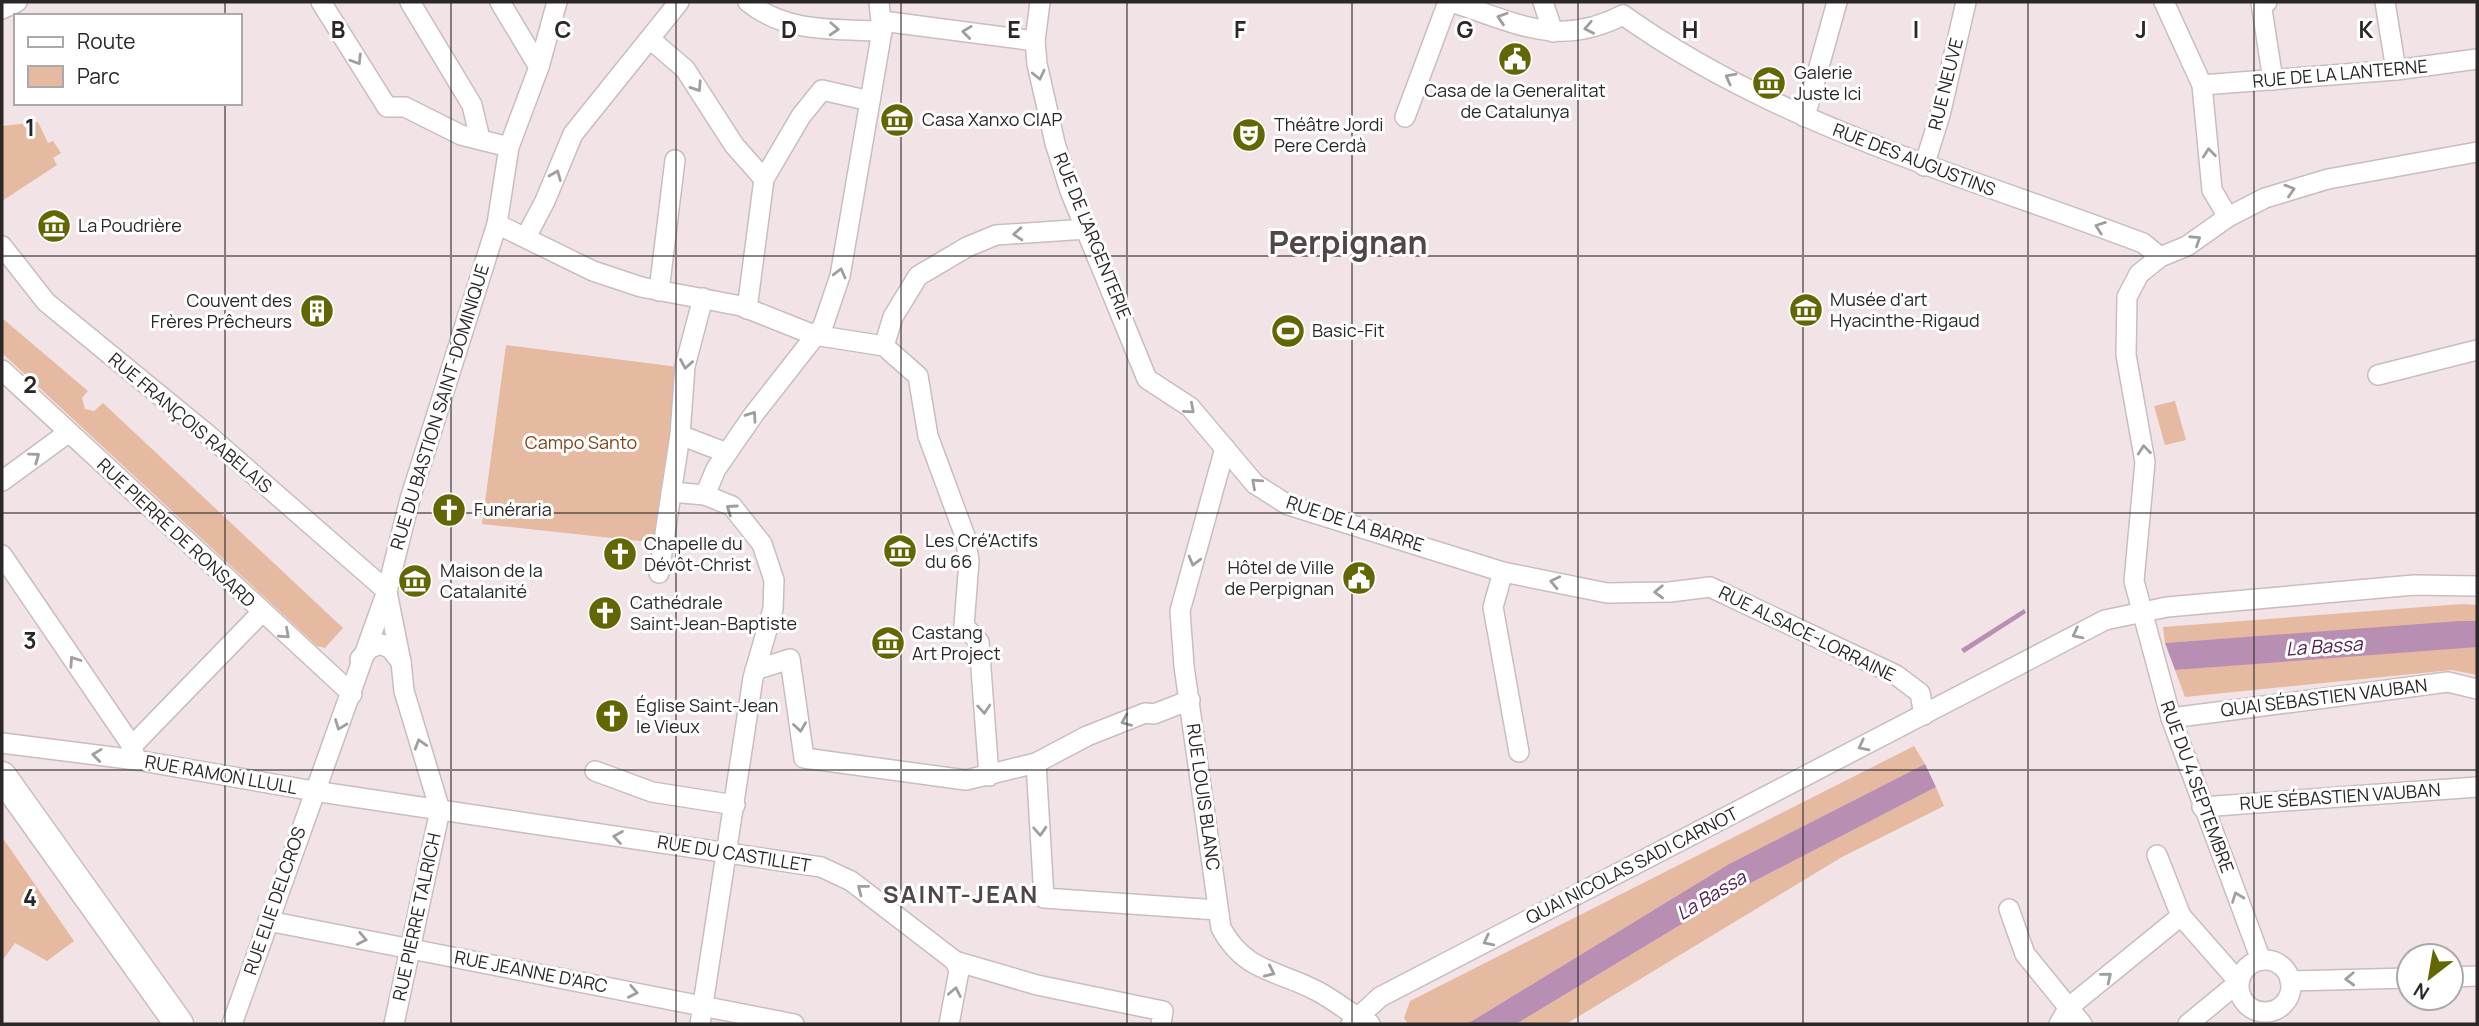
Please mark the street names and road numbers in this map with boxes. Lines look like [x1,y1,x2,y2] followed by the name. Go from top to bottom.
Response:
[1922,35,1968,132] street label: RUE NEUVE
[2251,53,2429,93] street label: RUE DE LA LANTERNE
[1830,117,1999,201] street label: RUE DES AUGUSTINS
[1049,149,1137,322] street label: RUE DE L'ARGENTERIE
[384,261,494,552] street label: RUE DU BASTION SAINT-DOMINIQUE
[104,347,278,498] street label: RUE FRANÇOIS RABELAIS
[92,452,261,612] street label: RUE PIERRE DE RONSARD
[1283,489,1427,557] street label: RUE DE LA BARRE
[1715,580,1900,686] street label: RUE ALSACE-LORRAINE
[2219,672,2429,722] street label: QUAI SÉBASTIEN VAUBAN
[2156,697,2240,876] street label: RUE DU 4 SEPTEMBRE
[1182,722,1226,872] street label: RUE LOUIS BLANC
[143,749,299,799] street label: RUE RAMON LLULL
[2239,777,2441,815] street label: RUE SÉBASTIEN VAUBAN
[1521,801,1742,929] street label: QUAI NICOLAS SADI CARNOT
[237,823,311,978] street label: RUE ELIE DELCROS
[656,829,813,877] street label: RUE DU CASTILLET
[386,830,446,1003] street label: RUE PIERRE TALRICH
[453,944,610,998] street label: RUE JEANNE D'ARC

